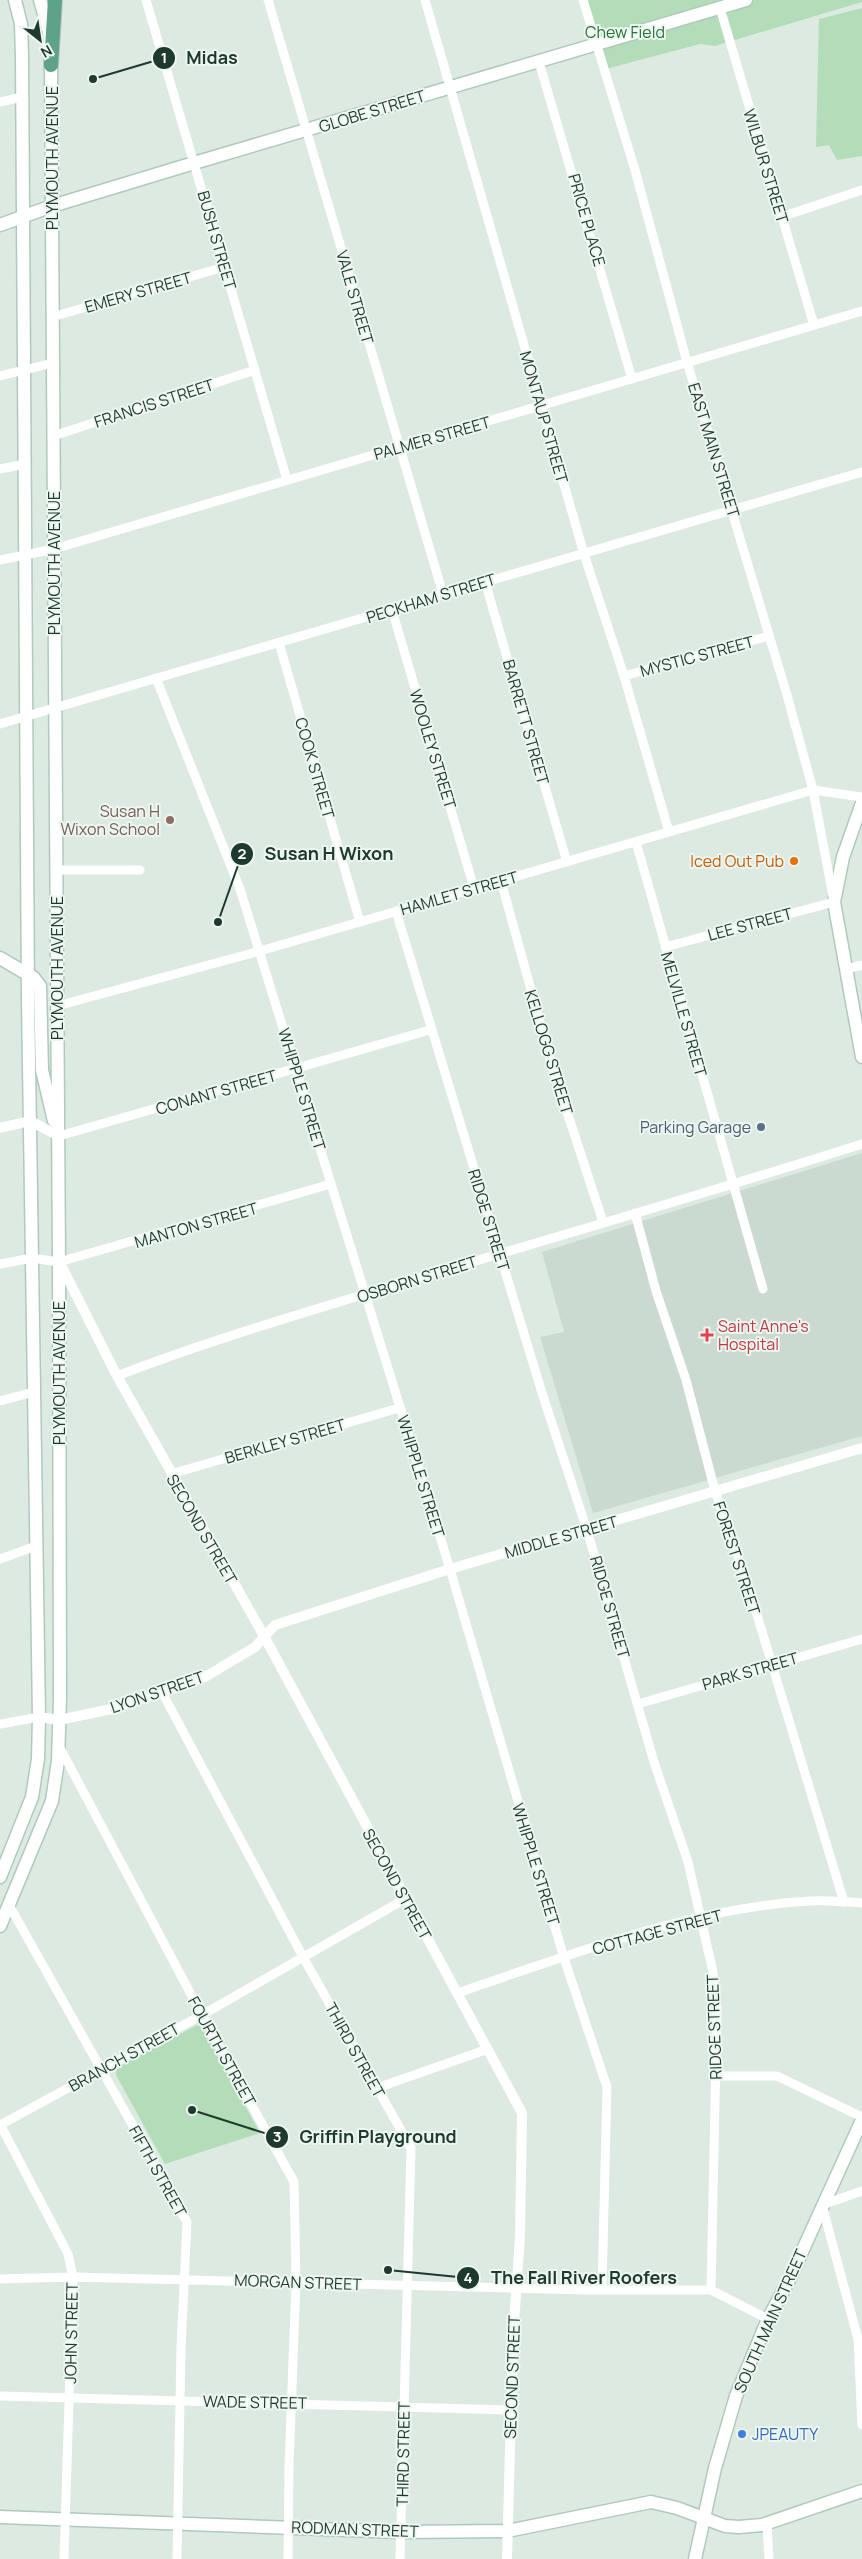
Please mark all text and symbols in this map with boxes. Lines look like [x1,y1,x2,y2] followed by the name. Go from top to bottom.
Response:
[15,15,65,65] north arrow
[585,21,665,43] park label: Chew Field
[38,41,56,62] text: N
[151,42,248,75] callout: Midas
[186,45,238,69] text: Midas
[161,47,167,68] text: 1
[316,84,428,138] street label: GLOBE STREET
[41,86,63,230] street label: PLYMOUTH AVENUE
[738,106,794,226] street label: WILBUR STREET
[563,171,611,269] street label: PRICE PLACE
[192,188,242,292] street label: BUSH STREET
[331,248,379,347] street label: VALE STREET
[82,266,194,318] street label: EMERY STREET
[515,348,573,486] street label: MONTAUP STREET
[91,373,217,433] street label: FRANCIS STREET
[683,380,745,520] street label: EAST MAIN STREET
[371,411,493,465] street label: PALMER STREET
[43,491,65,635] street label: PLYMOUTH AVENUE
[364,568,499,628] street label: PECKHAM STREET
[638,630,757,682] street label: MYSTIC STREET
[498,657,555,788] street label: BARRETT STREET
[404,687,462,812] street label: WOOLEY STREET
[290,715,340,822] street label: COOK STREET
[60,800,160,840] place label: Susan H Wixon School
[164,814,176,826] marker: Susan H Wixon School
[229,837,403,870] callout: Susan H Wixon
[265,841,393,865] text: Susan H Wixon
[238,843,247,864] text: 2
[690,850,784,872] place label: Iced Out Pub
[788,855,800,867] marker: Iced Out Pub
[398,866,521,920] street label: HAMLET STREET
[46,896,68,1040] street label: PLYMOUTH AVENUE
[705,902,795,946] street label: LEE STREET
[656,949,712,1079] street label: MELVILLE STREET
[520,987,579,1117] street label: KELLOGG STREET
[273,1025,331,1153] street label: WHIPPLE STREET
[153,1064,279,1120] street label: CONANT STREET
[640,1116,751,1138] place label: Parking Garage
[755,1121,767,1133] marker: Parking Garage
[463,1166,515,1274] street label: RIDGE STREET
[132,1197,261,1253] street label: MANTON STREET
[354,1250,480,1308] street label: OSBORN STREET
[48,1301,70,1445] street label: PLYMOUTH AVENUE
[718,1315,809,1355] place label: Saint Anne's Hospital
[700,1328,714,1342] marker: Saint Anne's Hospital
[392,1412,450,1540] street label: WHIPPLE STREET
[222,1413,348,1469] street label: BERKLEY STREET
[162,1470,243,1588] street label: SECOND STREET
[708,1499,766,1618] street label: FOREST STREET
[502,1510,620,1564] street label: MIDDLE STREET
[585,1553,635,1661] street label: RIDGE STREET
[700,1647,801,1695] street label: PARK STREET
[107,1666,207,1718] street label: LYON STREET
[507,1800,565,1928] street label: WHIPPLE STREET
[357,1825,437,1944] street label: SECOND STREET
[590,1904,725,1960] street label: COTTAGE STREET
[701,1973,727,2080] street label: RIDGE STREET
[183,1992,261,2110] street label: FOURTH STREET
[320,1999,390,2102] street label: THIRD STREET
[64,2017,184,2097] street label: BRANCH STREET
[265,2120,467,2153] callout: Griffin Playground
[124,2122,192,2221] street label: FIFTH STREET
[299,2124,457,2148] text: Griffin Playground
[273,2126,281,2147] text: 3
[728,2245,812,2396] street label: SOUTH MAIN STREET
[456,2261,687,2294] callout: The Fall River Roofers
[491,2265,677,2289] text: The Fall River Roofers
[463,2267,473,2288] text: 4
[234,2269,363,2295] street label: MORGAN STREET
[59,2282,83,2384] street label: JOHN STREET
[499,2314,525,2439] street label: SECOND STREET
[203,2390,308,2414] street label: WADE STREET
[391,2401,415,2507] street label: THIRD STREET
[752,2423,818,2445] place label: JPEAUTY
[736,2428,748,2440] marker: JPEAUTY
[291,2516,420,2542] street label: RODMAN STREET

